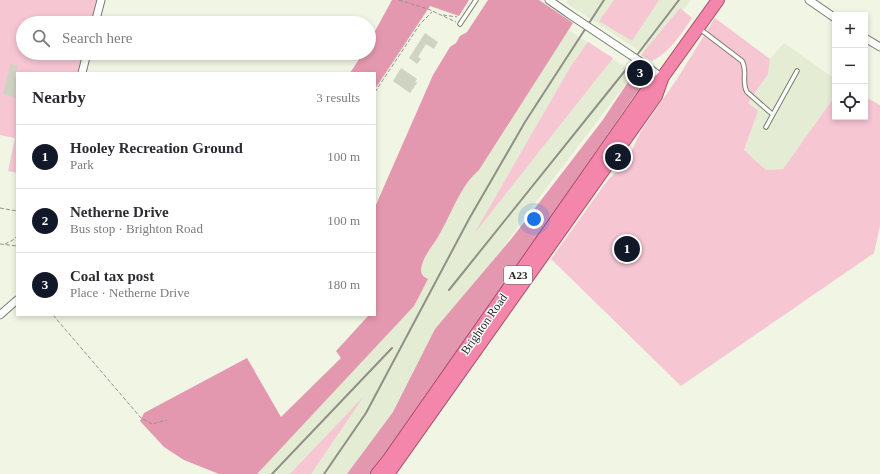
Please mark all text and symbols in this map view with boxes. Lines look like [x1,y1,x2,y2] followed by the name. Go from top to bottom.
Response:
[832,12,868,120] map controls
[832,12,868,48] button: +
[16,16,376,60] search box
[30,27,52,49] icon: search
[62,30,132,46] text: Search here
[832,48,868,84] button: −
[627,58,653,88] pin: 3
[832,84,868,120] button: locate
[32,88,86,107] text: Nearby
[316,90,360,105] text: 3 results
[70,140,243,156] text: Hooley Recreation Ground
[605,142,631,172] pin: 2
[42,149,48,164] text: 1
[327,149,360,164] text: 100 m
[70,157,94,172] text: Park
[70,204,169,220] text: Netherne Drive
[524,209,544,229] your location
[42,213,48,228] text: 2
[327,213,360,228] text: 100 m
[70,221,203,236] text: Bus stop · Brighton Road
[614,234,640,264] pin: 1
[504,266,532,284] road number: A23
[70,268,154,284] text: Coal tax post
[42,277,48,292] text: 3
[327,277,360,292] text: 180 m
[70,285,189,300] text: Place · Netherne Drive
[458,291,510,357] street label: Brighton Road

